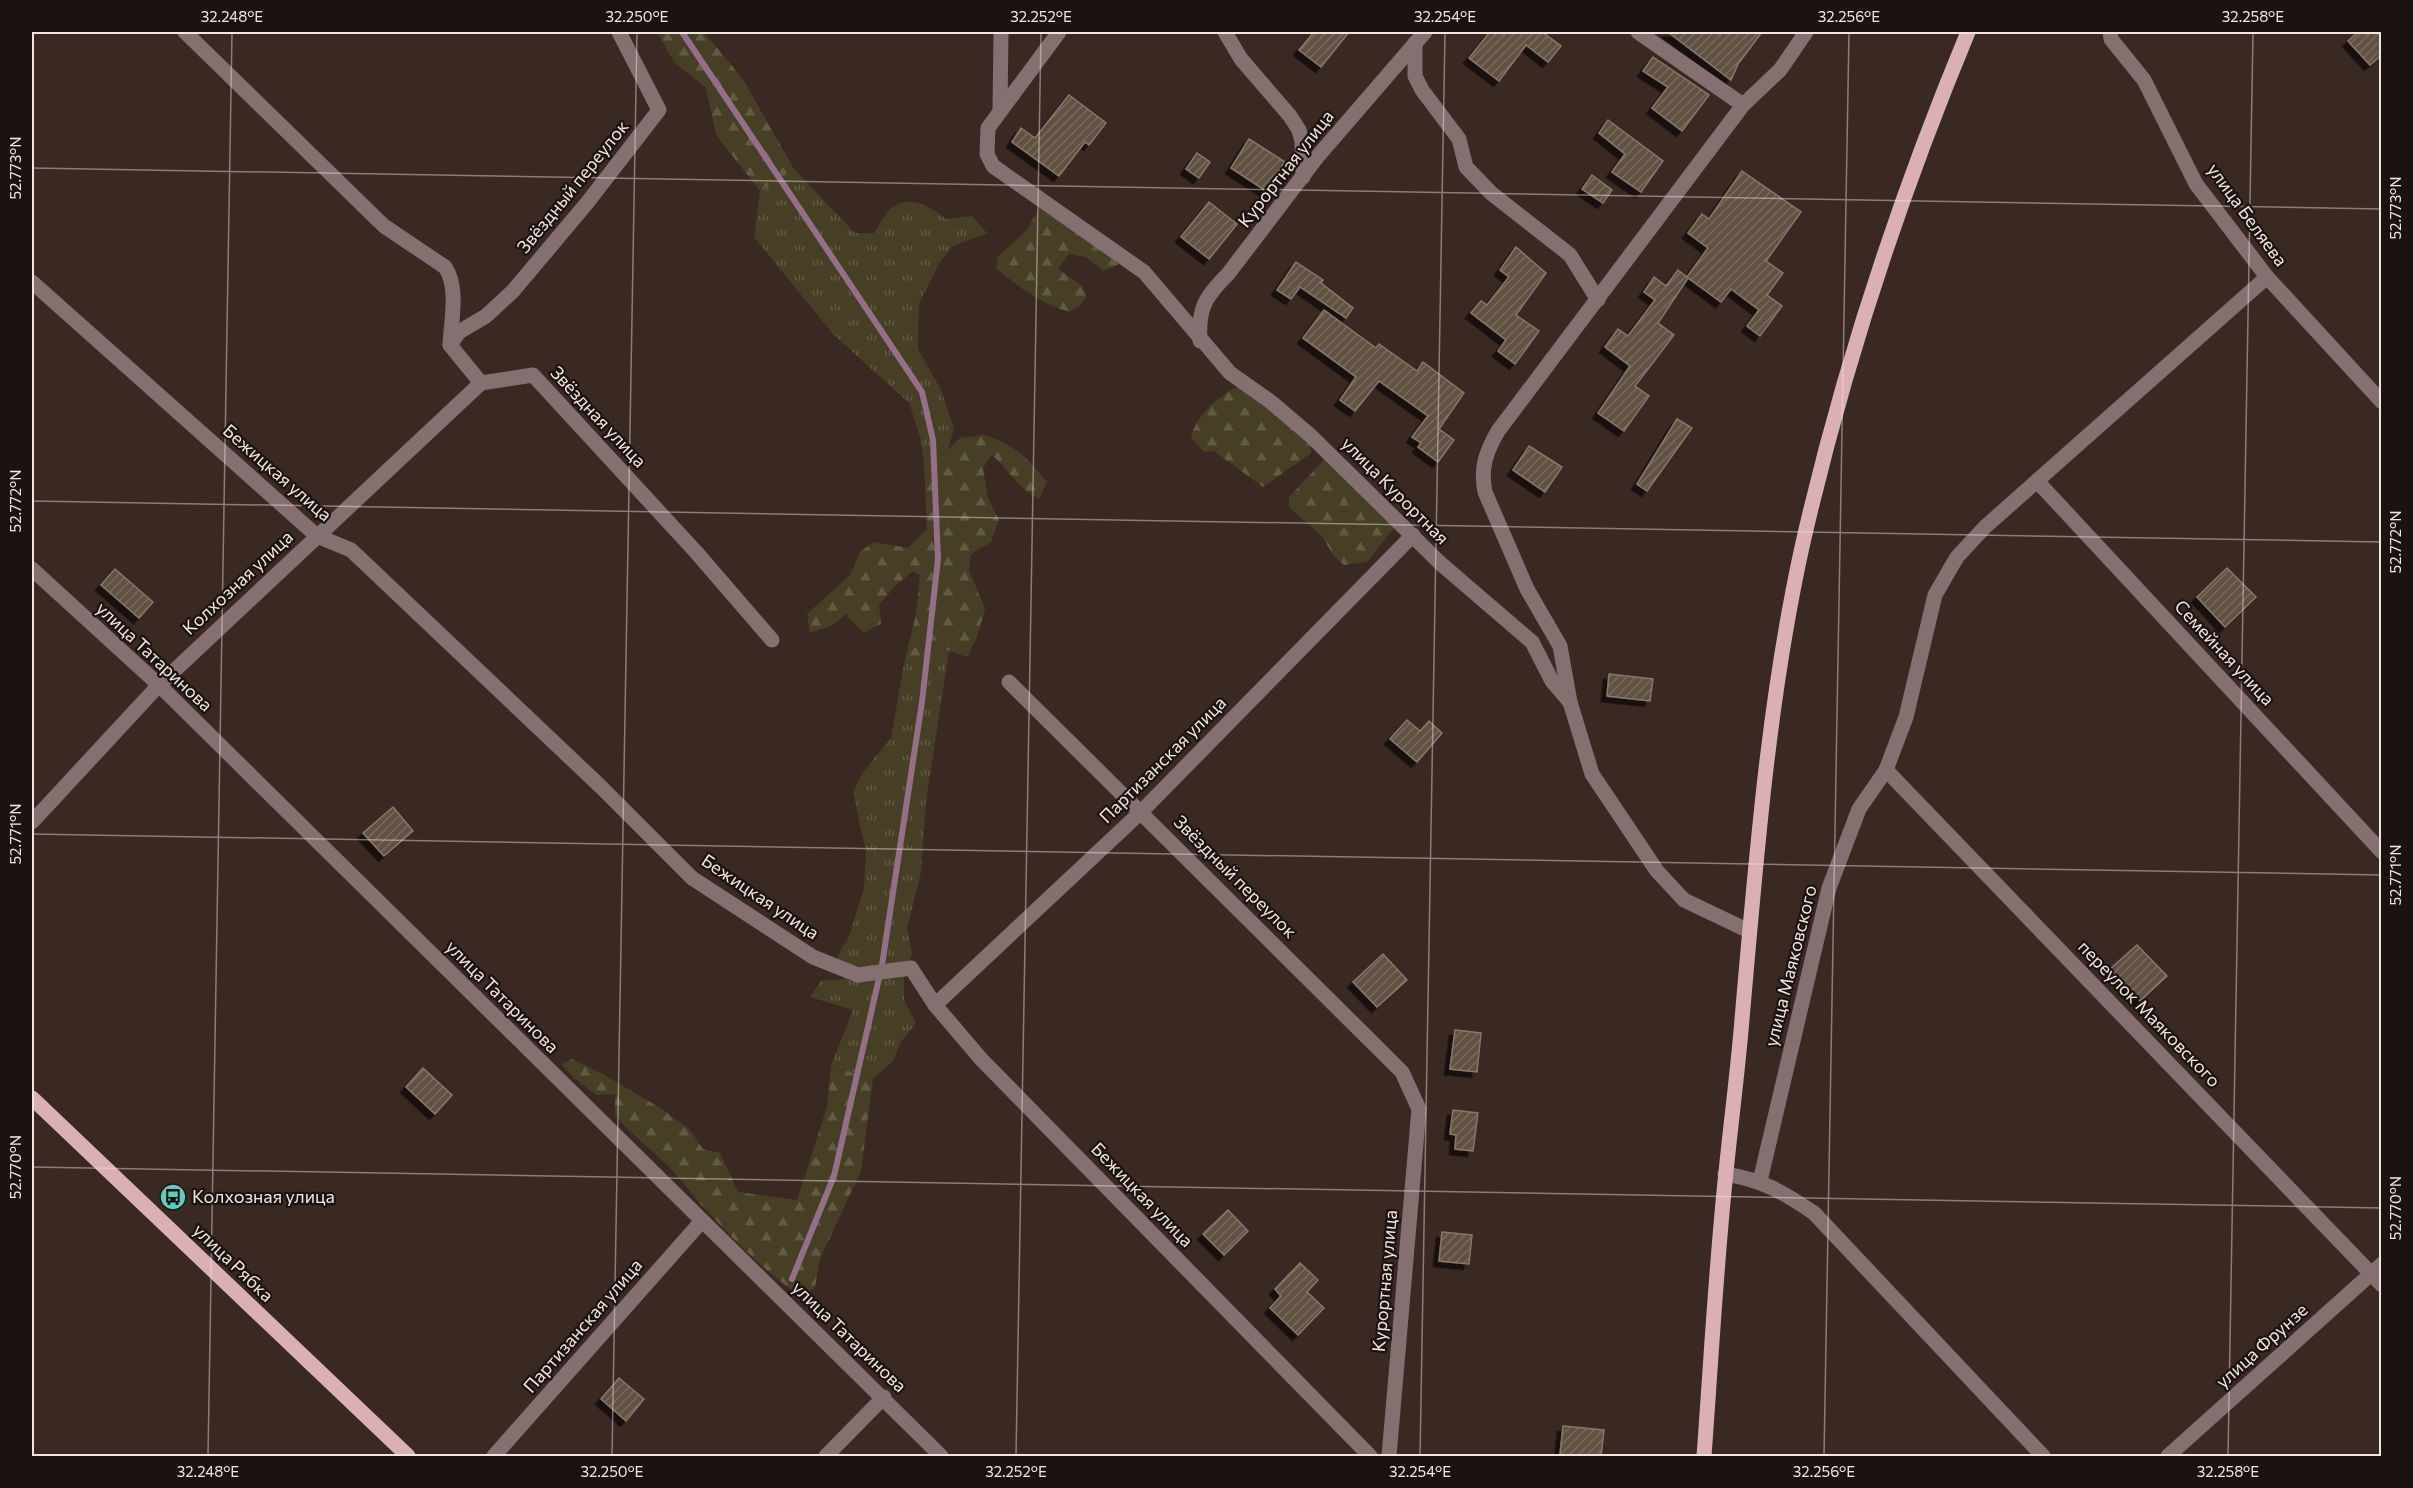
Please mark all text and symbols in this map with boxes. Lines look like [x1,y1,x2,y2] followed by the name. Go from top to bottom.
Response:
[201,7,263,25] text: 32.248°E
[605,7,669,25] text: 32.250°E
[1010,7,1072,25] text: 32.252°E
[1414,7,1476,25] text: 32.254°E
[1818,7,1880,25] text: 32.256°E
[2222,7,2284,25] text: 32.258°E
[1233,105,1338,231] street label: Курортная улица
[512,115,633,257] street label: Звёздный переулок
[6,136,24,200] text: 52.773°N
[2203,159,2292,270] street label: улица Беляева
[2386,176,2404,240] text: 52.773°N
[546,361,651,471] street label: Звёздная улица
[219,419,337,525] street label: Бежицкая улица
[1337,432,1454,549] street label: улица Курортная
[6,470,24,532] text: 52.772°N
[2386,511,2404,573] text: 52.772°N
[178,526,297,639] street label: Колхозная улица
[2170,595,2279,710] street label: Семейная улица
[92,597,217,716] street label: улица Татаринова
[1094,691,1230,827] street label: Партизанская улица
[6,803,24,865] text: 52.771°N
[1170,810,1302,943] street label: Звёздный переулок
[2386,844,2404,906] text: 52.771°N
[698,849,823,944] street label: Бежицкая улица
[1759,883,1821,1049] street label: улица Маяковского
[442,935,564,1057] street label: улица Татаринова
[2074,935,2225,1091] street label: переулок Маяковского
[6,1135,24,1199] text: 52.770°N
[1087,1137,1198,1251] street label: Бежицкая улица
[2386,1176,2404,1240] text: 52.770°N
[158,1182,188,1212] bus stop icon: Колхозная улица
[192,1185,335,1207] place label: Колхозная улица
[1367,1209,1401,1353] street label: Курортная улица
[189,1218,278,1306] street label: улица Рябка
[518,1254,646,1397] street label: Партизанская улица
[788,1276,911,1396] street label: улица Татаринова
[2211,1298,2312,1392] street label: улица Фрунзе
[177,1462,239,1480] text: 32.248°E
[580,1462,644,1480] text: 32.250°E
[985,1462,1047,1480] text: 32.252°E
[1389,1462,1451,1480] text: 32.254°E
[1793,1462,1855,1480] text: 32.256°E
[2197,1462,2259,1480] text: 32.258°E

